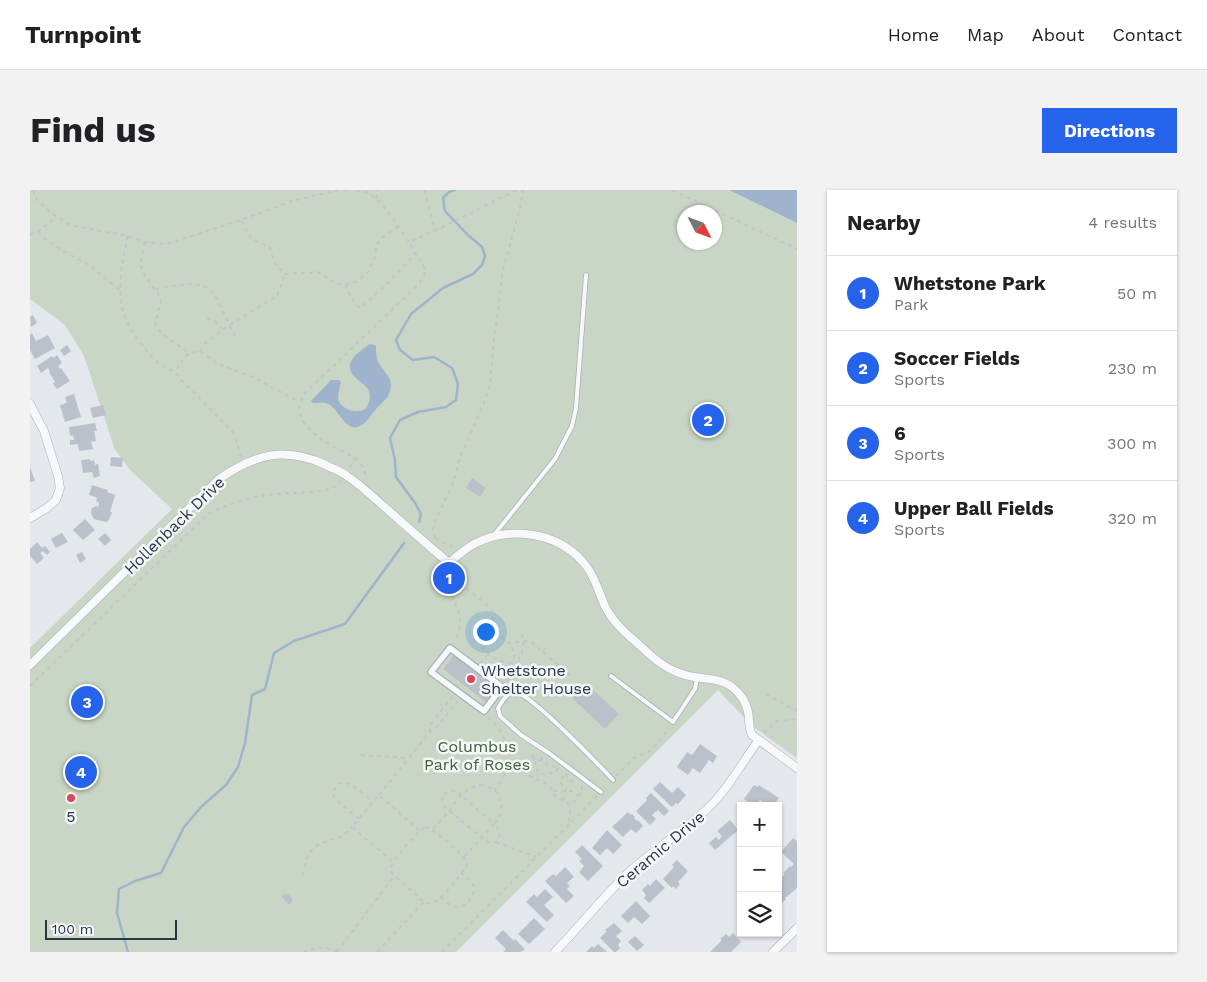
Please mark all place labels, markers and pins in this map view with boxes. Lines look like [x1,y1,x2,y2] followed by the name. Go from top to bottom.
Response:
[692,401,724,439] pin: 2
[433,559,465,597] pin: 1
[481,661,591,698] place label: Whetstone Shelter House
[465,673,477,685] marker: Whetstone Shelter House
[71,683,103,721] pin: 3
[65,753,97,791] pin: 4
[65,792,77,804] marker: 5
[66,807,76,826] place label: 5

